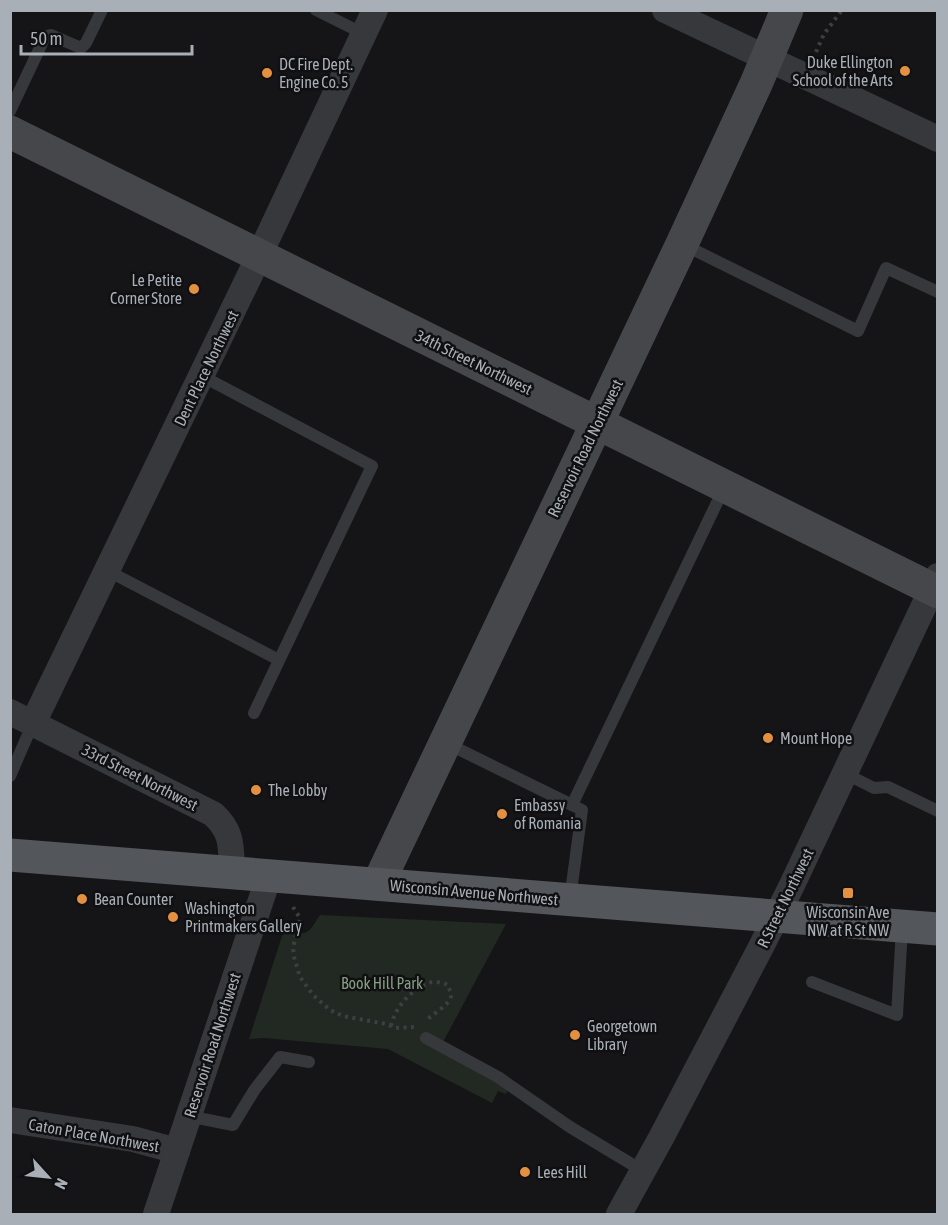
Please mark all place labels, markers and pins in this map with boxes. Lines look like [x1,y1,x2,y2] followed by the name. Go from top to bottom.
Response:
[793,53,893,89] place label: Duke Ellington School of the Arts
[279,55,353,92] place label: DC Fire Dept. Engine Co. 5
[898,64,912,78] marker: Duke Ellington School of the Arts
[260,66,274,80] marker: DC Fire Dept. Engine Co. 5
[110,271,182,307] place label: Le Petite Corner Store
[187,282,201,296] marker: Le Petite Corner Store
[780,729,852,748] place label: Mount Hope
[761,731,775,745] marker: Mount Hope
[268,781,328,800] place label: The Lobby
[249,783,263,797] marker: The Lobby
[514,796,582,832] place label: Embassy of Romania
[495,807,509,821] marker: Embassy of Romania
[841,886,855,900] marker: Wisconsin Ave NW at R St NW
[94,890,173,908] place label: Bean Counter
[75,892,89,906] marker: Bean Counter
[185,899,302,936] place label: Washington Printmakers Gallery
[807,903,890,939] place label: Wisconsin Ave NW at R St NW
[166,910,180,924] marker: Washington Printmakers Gallery
[587,1017,657,1054] place label: Georgetown Library
[568,1028,582,1042] marker: Georgetown Library
[537,1163,588,1181] place label: Lees Hill
[518,1165,532,1179] marker: Lees Hill

